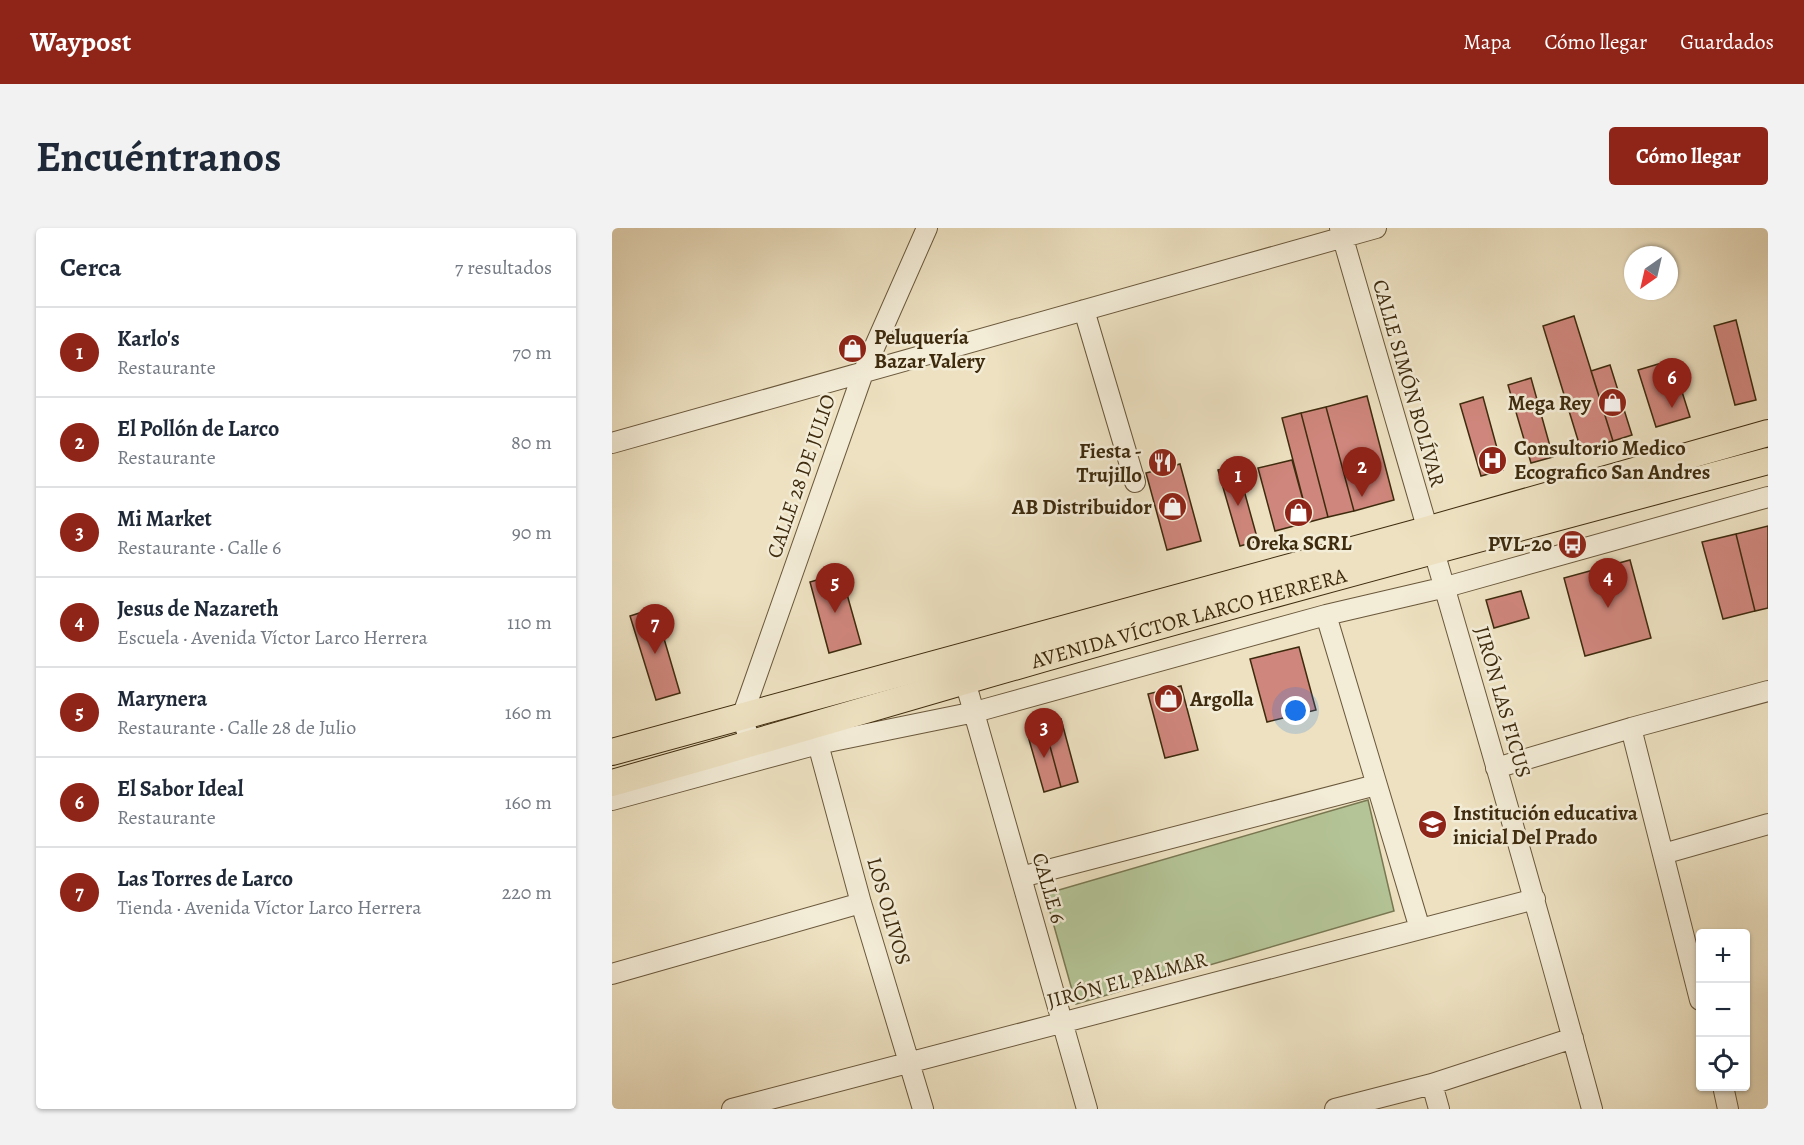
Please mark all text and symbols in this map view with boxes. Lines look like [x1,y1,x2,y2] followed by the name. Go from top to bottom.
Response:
[30,23,131,61] text: Waypost
[1463,28,1511,56] text: Mapa
[1544,28,1647,56] text: Cómo llegar
[1680,28,1774,56] text: Guardados
[1609,127,1768,185] button: Cómo llegar
[36,128,281,185] text: Encuéntranos
[1624,246,1678,300] north arrow
[60,250,122,285] text: Cerca
[455,254,552,281] text: 7 resultados
[1366,276,1452,490] street label: CALLE SIMÓN BOLÍVAR
[874,323,986,375] place label: Peluquería Bazar Valery
[117,324,180,354] text: Karlo's
[837,333,869,365] shop icon: Peluquería Bazar Valery
[76,339,83,366] text: 1
[512,339,552,366] text: 70 m
[117,354,216,381] text: Restaurante
[1652,358,1692,408] pin: 6
[1596,387,1628,419] shop icon: Mega Rey
[1508,389,1592,417] place label: Mega Rey
[760,390,842,562] street label: CALLE 28 DE JULIO
[117,414,279,444] text: El Pollón de Larco
[75,429,84,456] text: 2
[511,429,552,456] text: 80 m
[1514,434,1710,486] place label: Consultorio Medico Ecografico San Andres
[1077,437,1142,489] place label: Fiesta - Trujillo
[117,444,216,471] text: Restaurante
[1477,444,1509,476] hospital icon: Consultorio Medico Ecografico San Andres
[1147,447,1179,479] restaurant icon: Fiesta - Trujillo
[1342,448,1382,497] pin: 2
[1218,456,1258,506] pin: 1
[1157,491,1189,523] shop icon: AB Distribuidor
[1011,493,1152,521] place label: AB Distribuidor
[1283,496,1315,528] shop icon: Oreka SCRL
[117,504,212,534] text: Mi Market
[75,519,84,546] text: 3
[512,519,552,546] text: 90 m
[1557,528,1589,560] bus stop icon: PVL-20
[1246,529,1353,557] place label: Oreka SCRL
[1488,530,1552,558] place label: PVL-20
[117,534,281,561] text: Restaurante · Calle 6
[1588,558,1628,608] pin: 4
[1027,561,1350,676] street label: AVENIDA VÍCTOR LARCO HERRERA
[816,564,854,613] pin: 5
[117,594,279,624] text: Jesus de Nazareth
[636,604,675,654] pin: 7
[75,609,84,636] text: 4
[507,609,552,636] text: 110 m
[1468,623,1538,781] street label: JIRÓN LAS FICUS
[117,624,428,651] text: Escuela · Avenida Víctor Larco Herrera
[1153,683,1185,715] shop icon: Argolla
[117,684,207,714] text: Marynera
[1189,685,1255,713] place label: Argolla
[1281,696,1310,725] your location
[75,699,84,726] text: 5
[505,699,552,726] text: 160 m
[1024,708,1064,758] pin: 3
[117,714,356,741] text: Restaurante · Calle 28 de Julio
[117,774,243,804] text: El Sabor Ideal
[75,789,84,816] text: 6
[505,789,552,816] text: 160 m
[1453,799,1639,851] place label: Institución educativa inicial Del Prado
[117,804,216,831] text: Restaurante
[1416,809,1448,841] school or university icon: Institución educativa inicial Del Prado
[1026,849,1072,927] street label: CALLE 6
[860,854,918,968] street label: LOS OLIVOS
[117,864,293,894] text: Las Torres de Larco
[75,879,84,906] text: 7
[502,879,552,906] text: 220 m
[117,894,421,921] text: Tienda · Avenida Víctor Larco Herrera
[1696,929,1750,1091] map controls
[1696,929,1750,983] button: +
[1044,945,1210,1015] street label: JIRÓN EL PALMAR
[1696,983,1750,1037] button: −
[1696,1037,1750,1091] button: locate

